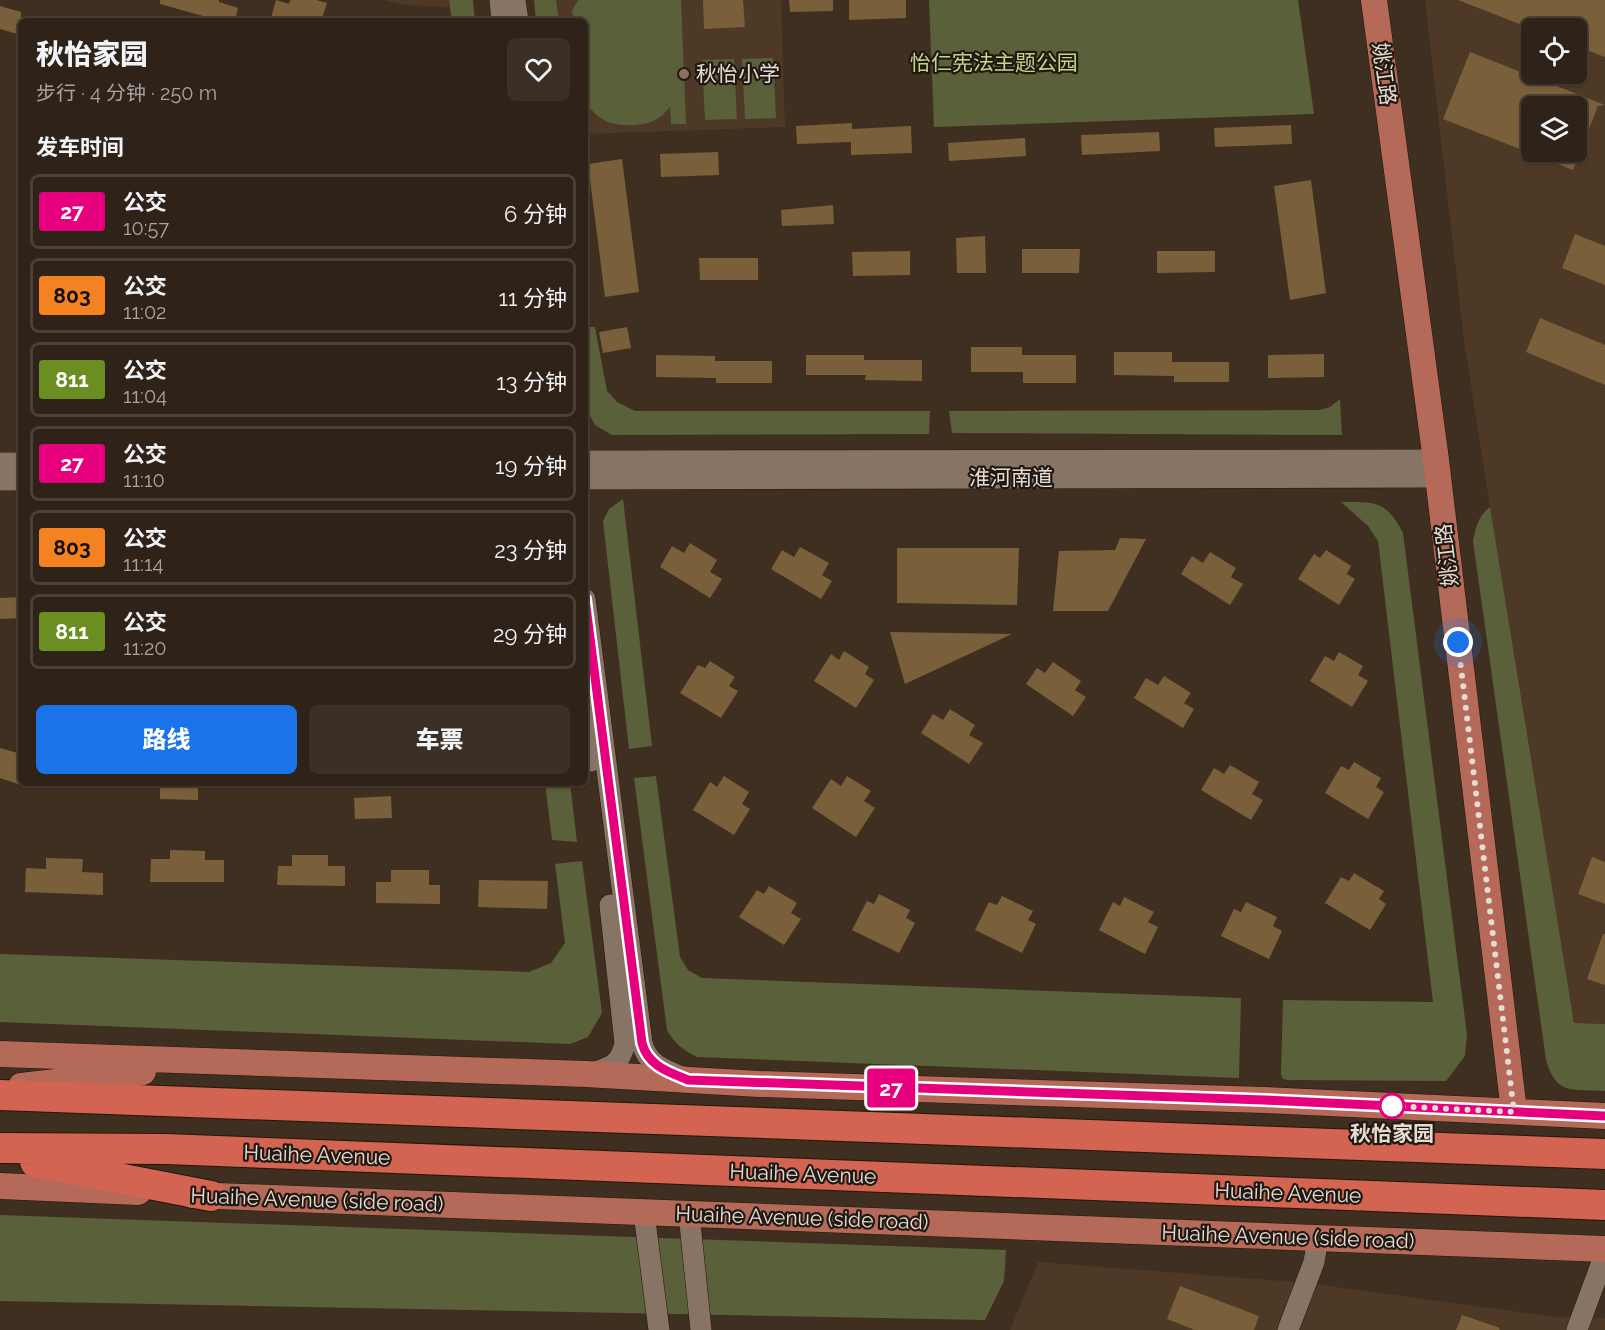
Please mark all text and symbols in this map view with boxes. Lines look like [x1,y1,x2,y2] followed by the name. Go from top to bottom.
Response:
[1521,18,1587,162] map controls
[1521,18,1587,84] button: locate
[36,38,148,71] text: 秋怡家园
[507,38,570,101] button: heart
[1368,41,1401,107] street label: 姚江路
[910,50,1078,75] park label: 怡仁宪法主题公园
[696,61,780,86] place label: 秋怡小学
[677,67,691,81] marker: 秋怡小学
[36,81,217,105] text: 步行 · 4 分钟 · 250 m
[1521,96,1587,162] button: layers
[36,134,124,160] text: 发车时间
[123,189,167,215] text: 公交
[60,199,84,224] text: 27
[504,201,567,227] text: 6 分钟
[123,216,169,240] text: 10:57
[123,273,167,299] text: 公交
[53,283,91,308] text: 803
[499,285,567,311] text: 11 分钟
[123,300,167,324] text: 11:02
[123,357,167,383] text: 公交
[55,367,89,392] text: 811
[496,369,567,395] text: 13 分钟
[123,384,167,408] text: 11:04
[123,441,167,467] text: 公交
[60,451,84,476] text: 27
[495,453,567,479] text: 19 分钟
[969,465,1053,490] street label: 淮河南道
[123,468,165,492] text: 11:10
[1430,522,1463,588] street label: 姚江路
[123,525,167,551] text: 公交
[53,535,91,560] text: 803
[494,537,567,563] text: 23 分钟
[123,552,163,576] text: 11:14
[123,609,167,635] text: 公交
[55,619,89,644] text: 811
[493,621,567,647] text: 29 分钟
[1443,627,1473,657] your location
[123,636,167,660] text: 11:20
[36,705,297,774] button: 路线
[309,705,570,774] button: 车票
[864,1068,918,1108] line badge: 27
[879,1076,903,1101] text: 27
[1379,1093,1405,1119] marker: 秋怡家园
[1350,1121,1434,1146] place label: 秋怡家园
[243,1139,391,1170] street label: Huaihe Avenue
[729,1158,877,1189] street label: Huaihe Avenue
[1214,1177,1362,1208] street label: Huaihe Avenue
[190,1183,444,1216] street label: Huaihe Avenue (side road)
[675,1201,929,1234] street label: Huaihe Avenue (side road)
[1161,1220,1415,1253] street label: Huaihe Avenue (side road)

